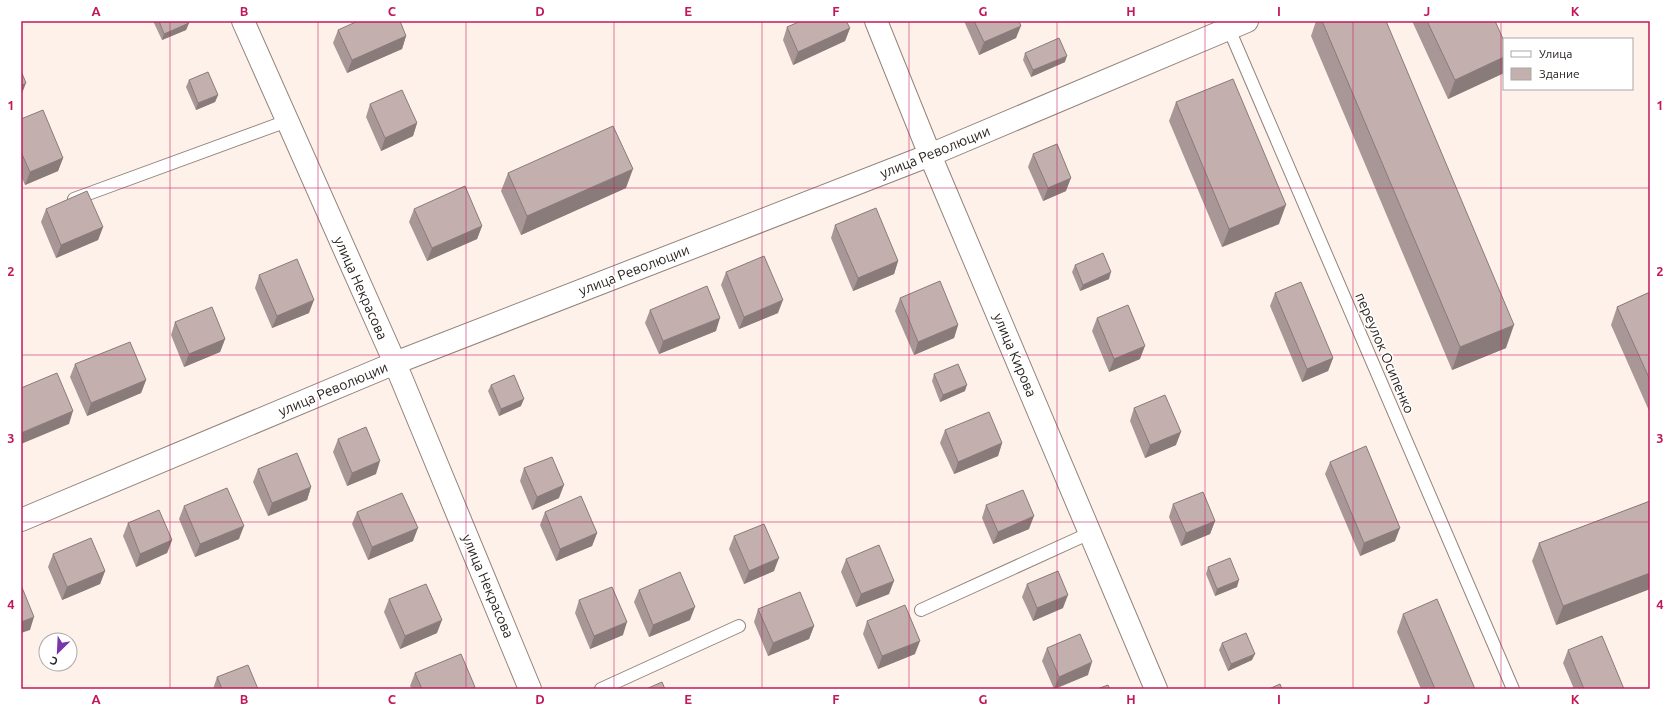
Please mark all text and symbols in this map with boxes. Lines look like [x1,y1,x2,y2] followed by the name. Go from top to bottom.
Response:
[91,4,101,18] text: A
[240,4,249,18] text: B
[388,4,397,18] text: C
[535,4,545,18] text: D
[684,4,692,18] text: E
[832,4,840,18] text: F
[979,4,988,18] text: G
[1126,4,1136,18] text: H
[1277,4,1281,18] text: I
[1424,4,1430,18] text: J
[1571,4,1580,18] text: K
[1503,38,1633,90] legend
[1539,47,1572,60] text: Улица
[1539,67,1580,80] text: Здание
[7,98,15,112] text: 1
[1656,98,1664,112] text: 1
[878,123,992,181] street label: улица Революции
[331,234,391,342] street label: улица Некрасова
[576,242,692,298] street label: улица Революции
[7,264,15,278] text: 2
[1656,264,1664,278] text: 2
[1352,290,1418,416] street label: переулок Осипенко
[990,311,1040,399] street label: улица Кирова
[276,359,390,419] street label: улица Революции
[7,431,15,445] text: 3
[1656,431,1664,445] text: 3
[459,532,517,640] street label: улица Некрасова
[7,597,15,611] text: 4
[1656,597,1664,611] text: 4
[38,632,78,672] north arrow
[48,654,60,668] text: С
[91,692,101,706] text: A
[240,692,249,706] text: B
[388,692,397,706] text: C
[535,692,545,706] text: D
[684,692,692,706] text: E
[832,692,840,706] text: F
[979,692,988,706] text: G
[1126,692,1136,706] text: H
[1277,692,1281,706] text: I
[1424,692,1430,706] text: J
[1571,692,1580,706] text: K

